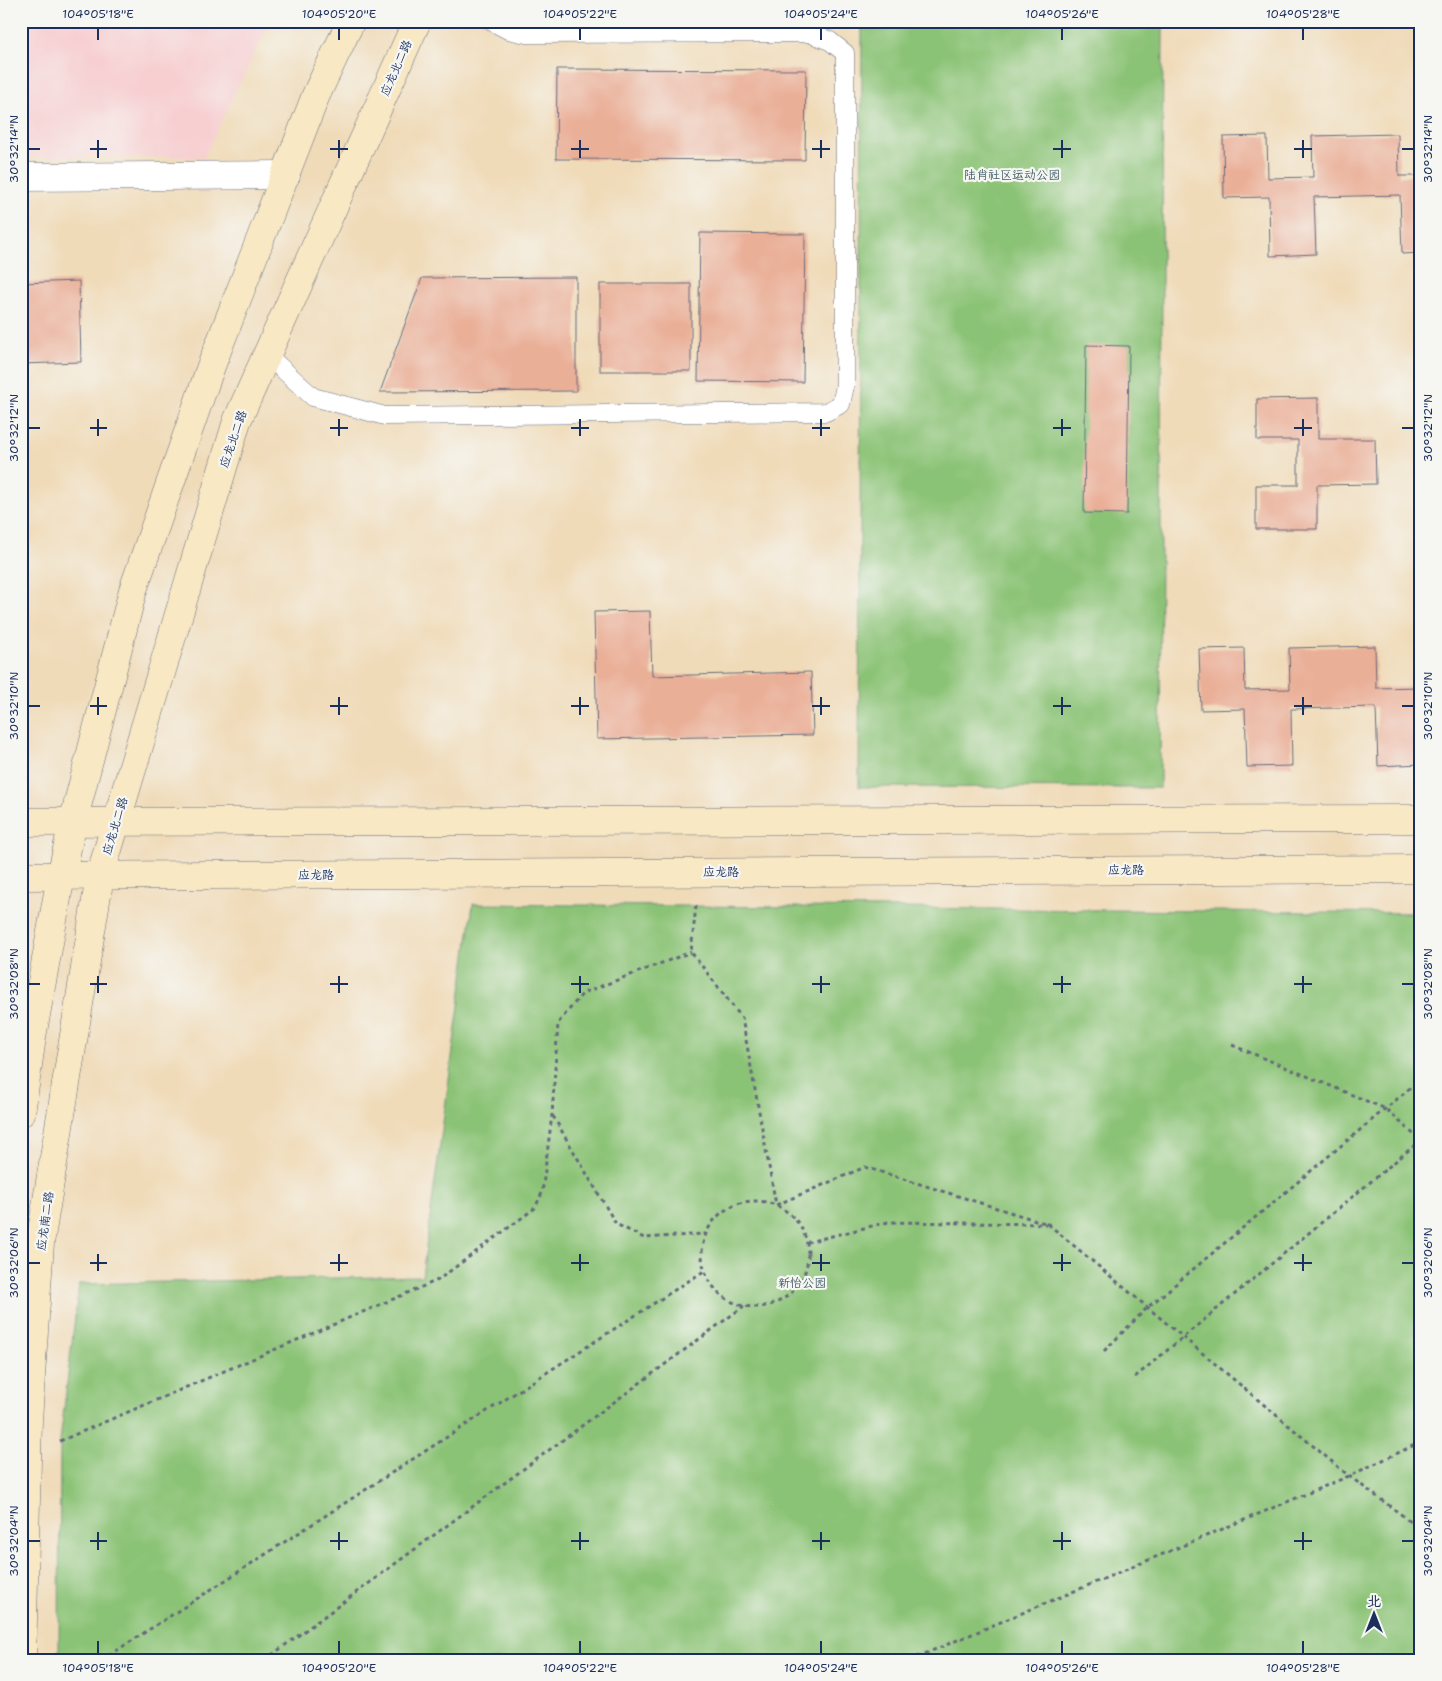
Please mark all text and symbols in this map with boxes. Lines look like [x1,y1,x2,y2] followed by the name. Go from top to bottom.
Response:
[62,6,134,22] text: 104°05'18"E
[302,6,376,22] text: 104°05'20"E
[543,6,617,22] text: 104°05'22"E
[784,6,858,22] text: 104°05'24"E
[1025,6,1099,22] text: 104°05'26"E
[1266,6,1340,22] text: 104°05'28"E
[376,37,416,99] street label: 应龙北二路
[6,115,22,183] text: 30°32'14"N
[1420,115,1436,183] text: 30°32'14"N
[964,167,1060,183] park label: 陆肖社区运动公园
[6,394,22,462] text: 30°32'12"N
[1420,394,1436,462] text: 30°32'12"N
[216,408,250,470] street label: 应龙北二路
[6,672,22,740] text: 30°32'10"N
[1420,672,1436,740] text: 30°32'10"N
[99,795,131,857] street label: 应龙北二路
[1108,862,1144,878] street label: 应龙路
[703,864,739,880] street label: 应龙路
[298,867,334,883] street label: 应龙路
[6,948,22,1020] text: 30°32'08"N
[1420,948,1436,1020] text: 30°32'08"N
[33,1190,57,1252] street label: 应龙南二路
[6,1227,22,1299] text: 30°32'06"N
[1420,1227,1436,1299] text: 30°32'06"N
[778,1275,826,1291] park label: 新怡公园
[6,1505,22,1577] text: 30°32'04"N
[1420,1505,1436,1577] text: 30°32'04"N
[1350,1588,1400,1638] north arrow
[1367,1592,1381,1610] text: 北
[62,1660,134,1676] text: 104°05'18"E
[302,1660,376,1676] text: 104°05'20"E
[543,1660,617,1676] text: 104°05'22"E
[784,1660,858,1676] text: 104°05'24"E
[1025,1660,1099,1676] text: 104°05'26"E
[1266,1660,1340,1676] text: 104°05'28"E

